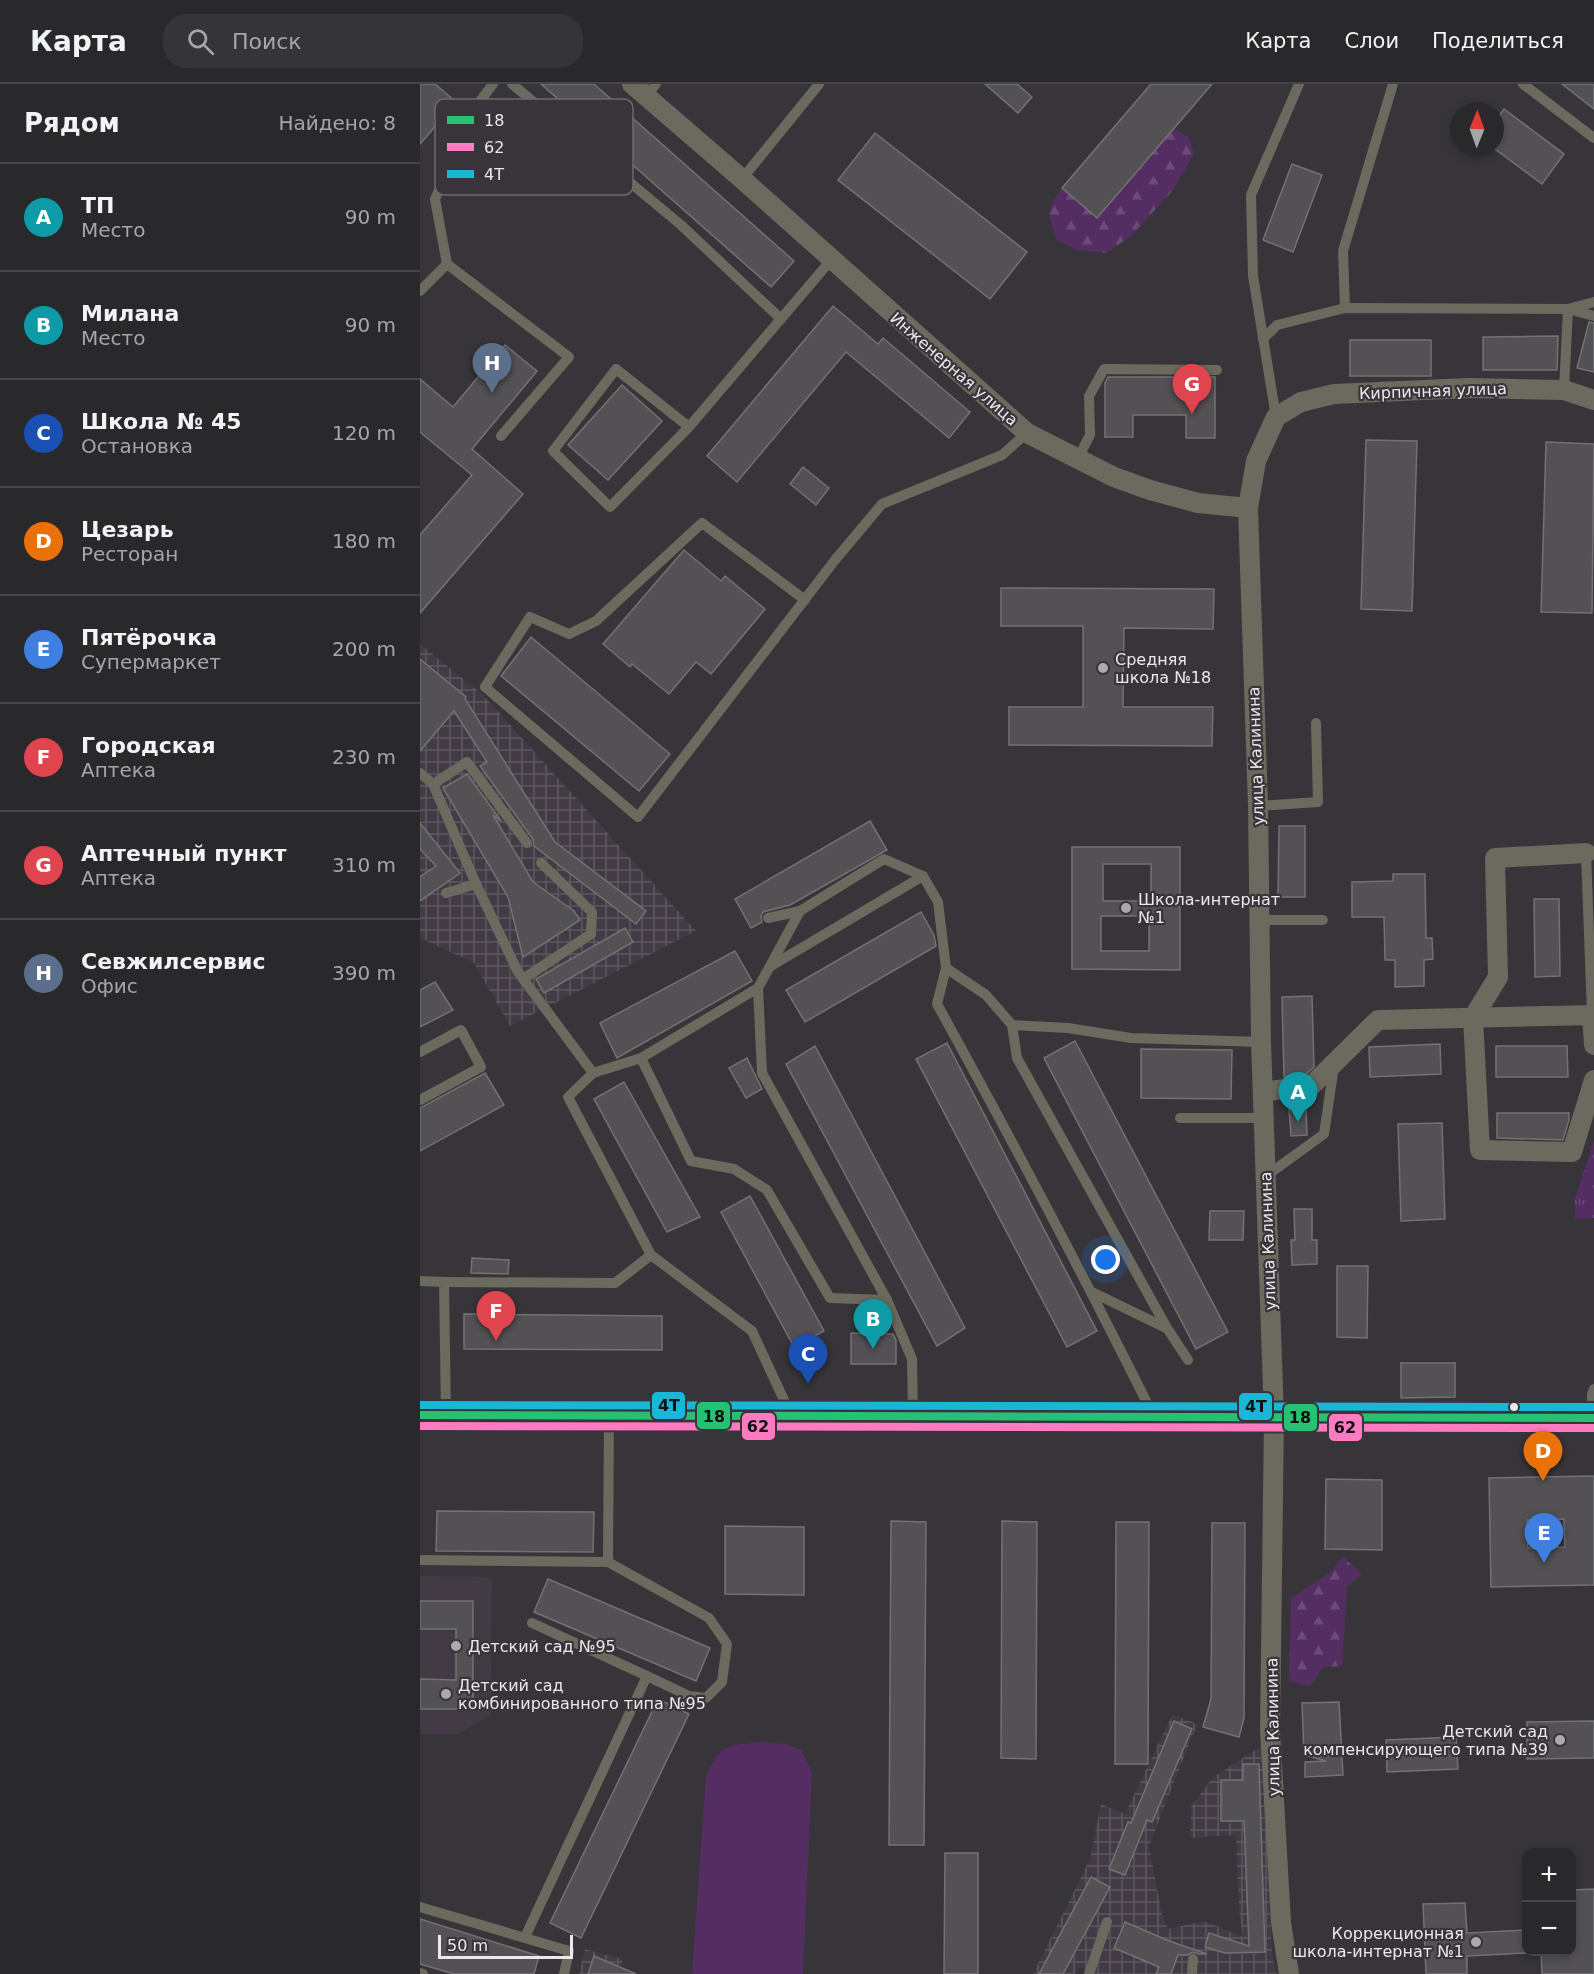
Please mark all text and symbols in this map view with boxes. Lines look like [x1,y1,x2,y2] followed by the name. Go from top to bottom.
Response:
[163,14,583,68] search box
[30,25,127,58] text: Карта
[184,25,217,58] icon: search
[232,29,302,54] text: Поиск
[1245,29,1311,53] text: Карта
[1344,29,1399,53] text: Слои
[1432,29,1564,53] text: Поделиться
[435,99,633,195] legend
[1450,102,1504,156] north arrow
[24,108,120,138] text: Рядом
[278,111,396,135] text: Найдено: 8
[484,111,504,130] text: 18
[484,138,504,157] text: 62
[484,165,504,184] text: 4Т
[81,193,114,218] text: ТП
[36,205,51,229] text: A
[345,205,396,229] text: 90 m
[81,218,145,242] text: Место
[81,301,179,326] text: Милана
[886,308,1022,430] street label: Инженерная улица
[36,313,51,337] text: B
[345,313,396,337] text: 90 m
[81,326,145,350] text: Место
[472,344,512,393] pin: H
[1172,364,1212,414] pin: G
[1359,379,1507,403] street label: Кирпичная улица
[81,409,242,434] text: Школа № 45
[36,421,51,445] text: C
[332,421,396,445] text: 120 m
[81,434,193,458] text: Остановка
[81,517,174,542] text: Цезарь
[35,529,52,553] text: D
[332,529,396,553] text: 180 m
[81,542,178,566] text: Ресторан
[81,625,217,650] text: Пятёрочка
[37,637,50,661] text: E
[332,637,396,661] text: 200 m
[81,650,221,674] text: Супермаркет
[1115,650,1211,687] place label: Средняя школа №18
[1096,661,1110,675] marker: Средняя школа №18
[1244,686,1268,826] street label: улица Калинина
[81,733,216,758] text: Городская
[37,745,50,769] text: F
[332,745,396,769] text: 230 m
[81,758,156,782] text: Аптека
[81,841,287,866] text: Аптечный пункт
[35,853,52,877] text: G
[332,853,396,877] text: 310 m
[81,866,156,890] text: Аптека
[1138,890,1280,927] place label: Школа-интернат №1
[1119,901,1133,915] marker: Школа-интернат №1
[81,949,266,974] text: Севжилсервис
[35,961,52,985] text: H
[332,961,396,985] text: 390 m
[81,974,138,998] text: Офис
[1278,1072,1318,1122] pin: A
[1256,1171,1280,1311] street label: улица Калинина
[1091,1245,1120,1274] your location
[476,1292,516,1341] pin: F
[854,1300,892,1349] pin: B
[788,1334,828,1384] pin: C
[651,1391,686,1420] line badge: 4Т
[1238,1392,1273,1421] line badge: 4Т
[658,1396,680,1415] text: 4Т
[1245,1397,1267,1416] text: 4Т
[696,1401,731,1430] line badge: 18
[1508,1401,1520,1413] unlabelled marker
[1283,1403,1318,1432] line badge: 18
[703,1407,725,1426] text: 18
[1289,1408,1311,1427] text: 18
[741,1412,776,1441] line badge: 62
[1328,1413,1363,1442] line badge: 62
[747,1417,769,1436] text: 62
[1334,1418,1356,1437] text: 62
[1524,1432,1562,1481] pin: D
[1524,1514,1564,1563] pin: E
[468,1637,616,1656] place label: Детский сад №95
[449,1639,463,1653] marker: Детский сад №95
[1262,1657,1284,1797] street label: улица Калинина
[458,1676,706,1713] place label: Детский сад комбинированного типа №95
[439,1687,453,1701] marker: Детский сад комбинированного типа №95
[1303,1722,1548,1759] place label: Детский сад компенсирующего типа №39
[1553,1733,1567,1747] marker: Детский сад компенсирующего типа №39
[1522,1848,1576,1956] map controls
[1522,1848,1576,1902] button: +
[1522,1902,1576,1956] button: −
[1292,1924,1464,1961] place label: Коррекционная школа-интернат №1
[438,1932,573,1960] scale bar
[1469,1935,1483,1949] marker: Коррекционная школа-интернат №1
[447,1936,488,1955] text: 50 m

